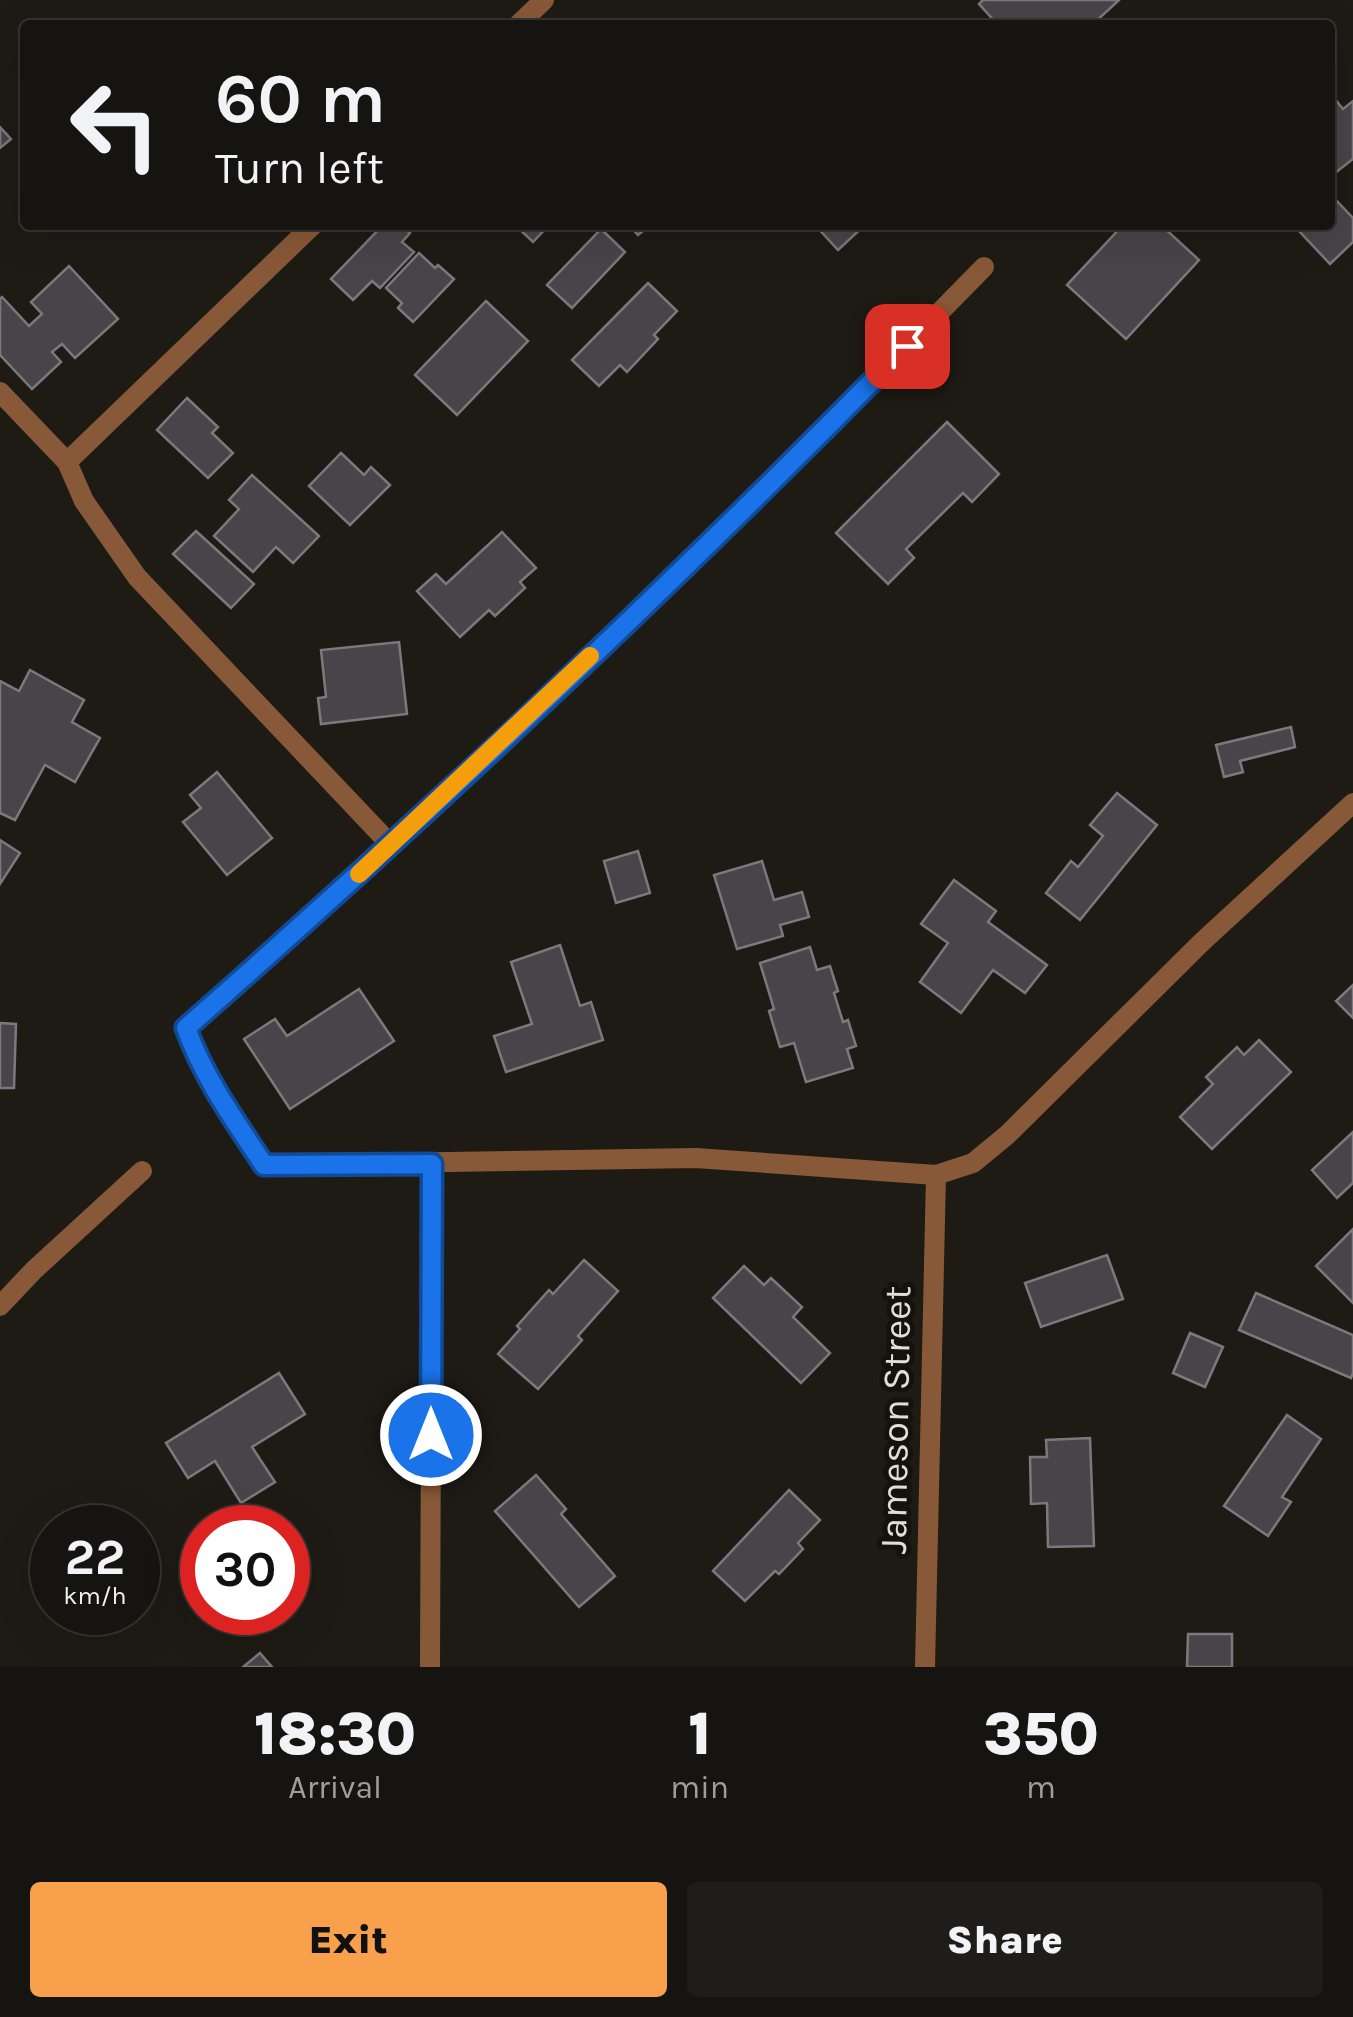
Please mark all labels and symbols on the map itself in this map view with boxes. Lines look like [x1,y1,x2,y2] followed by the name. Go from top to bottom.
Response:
[865,304,950,389] pin
[871,1285,920,1555] street label: Jameson Street
[379,1383,483,1487] position arrow
[180,1505,310,1635] speed limit sign: 30

